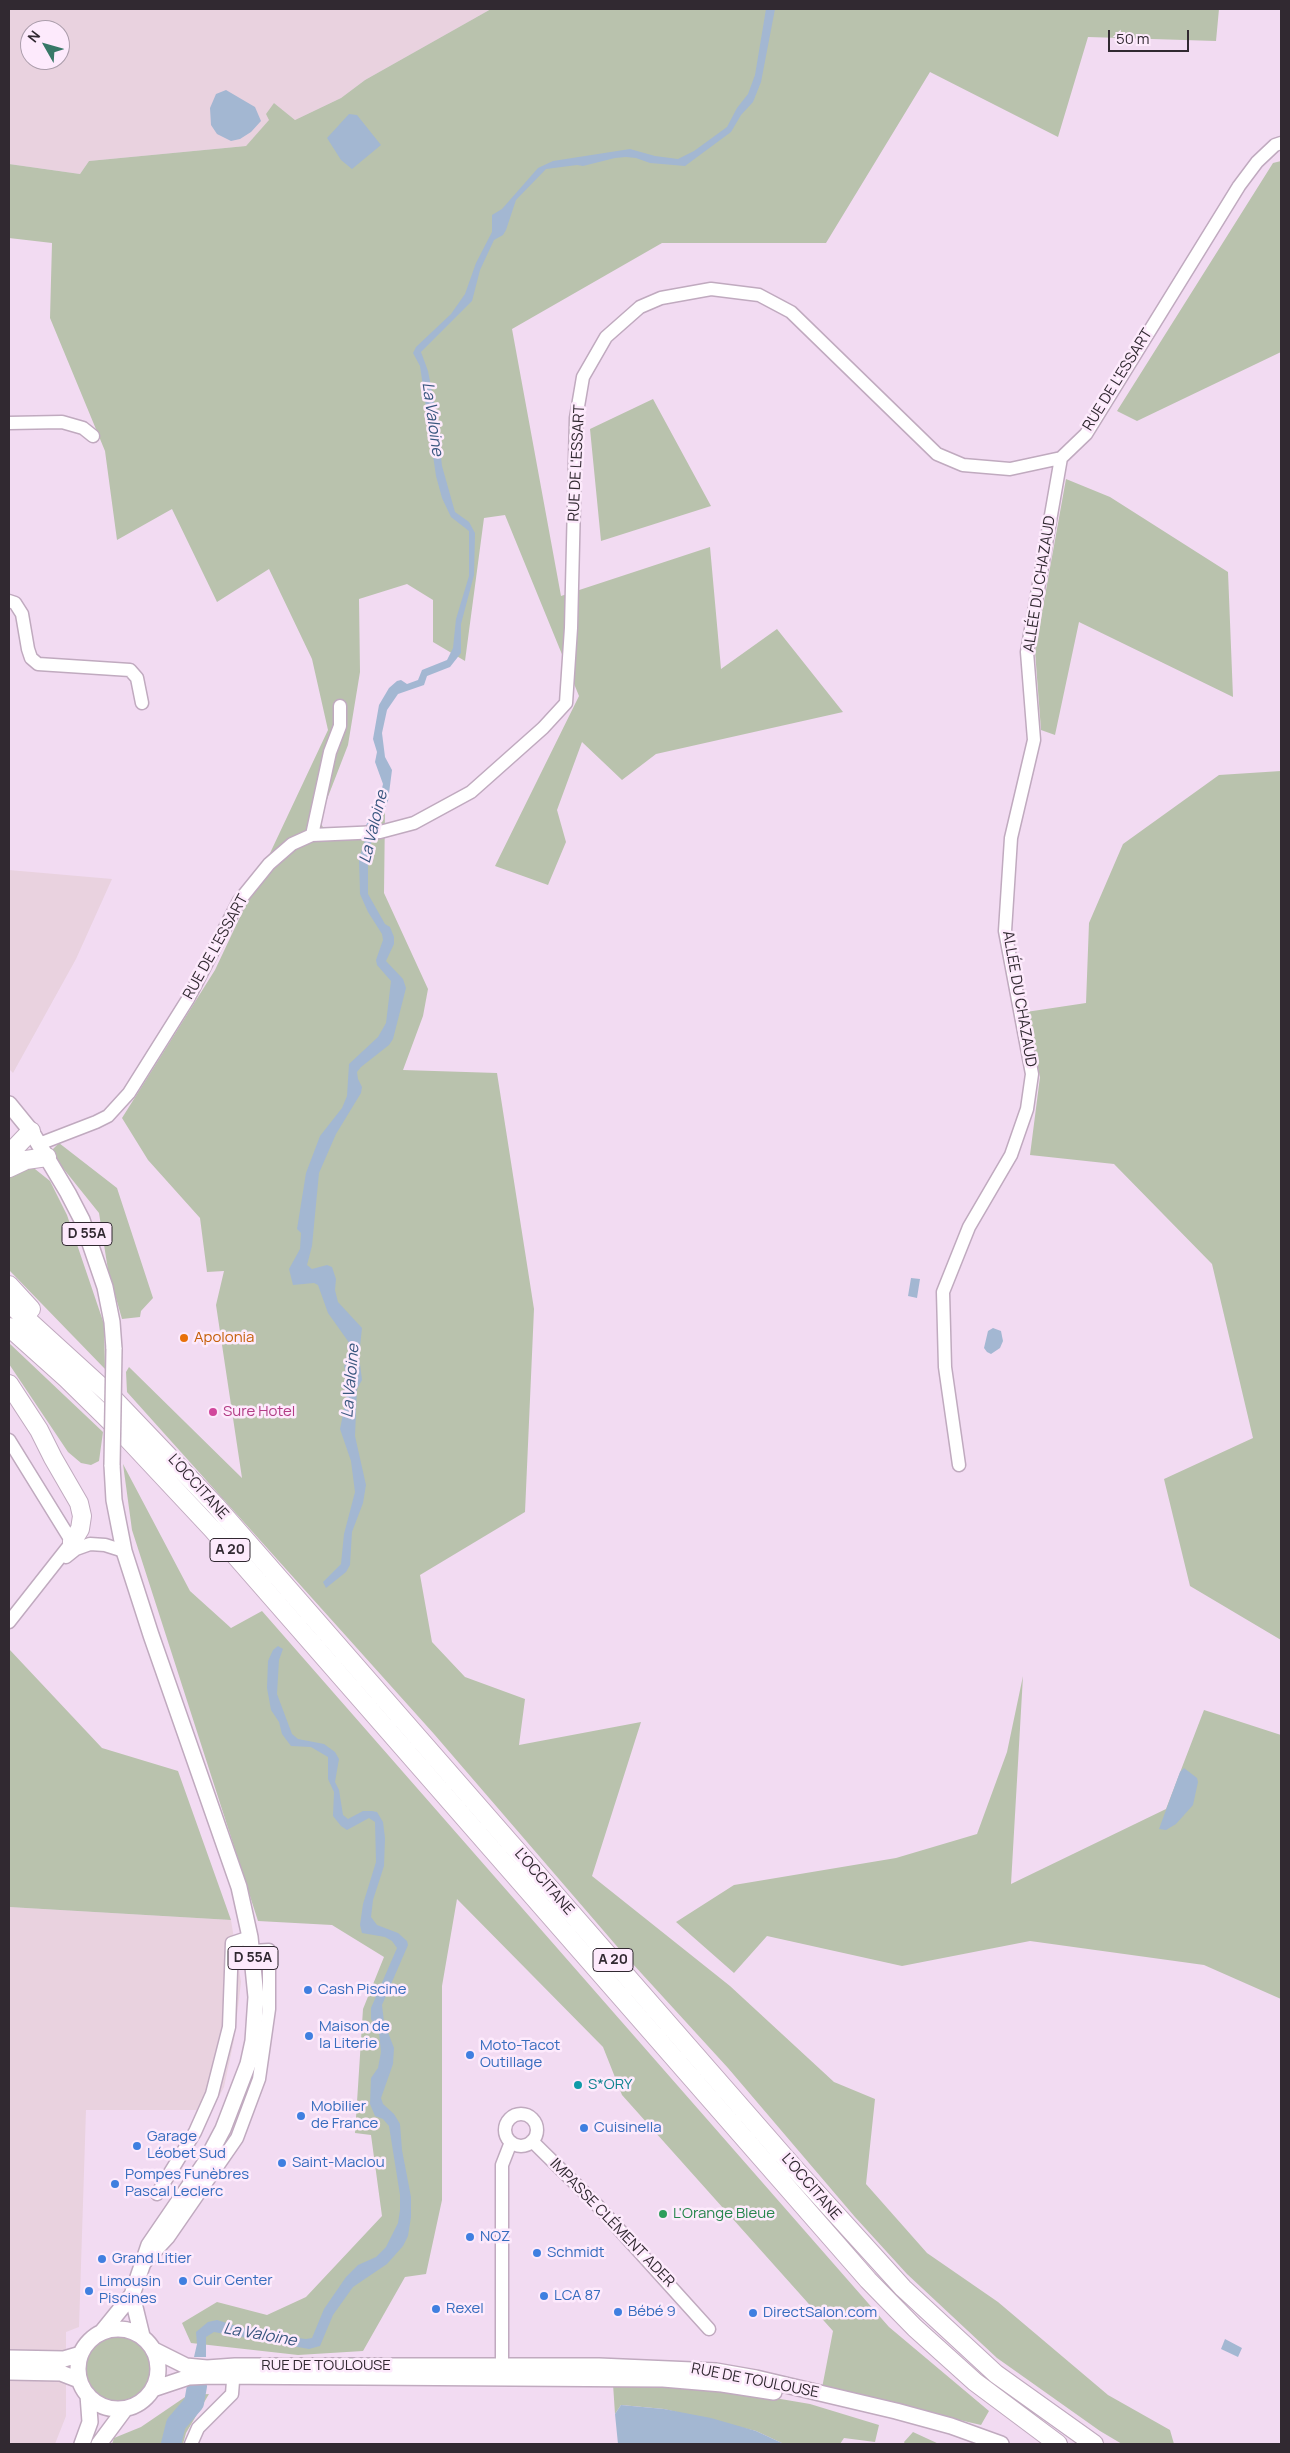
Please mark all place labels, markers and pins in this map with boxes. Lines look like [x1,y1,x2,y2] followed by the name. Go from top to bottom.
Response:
[194,1329,254,1347] place label: Apolonia
[178,1332,190,1344] marker: Apolonia
[223,1403,295,1421] place label: Sure Hotel
[207,1406,219,1418] marker: Sure Hotel
[318,1981,406,1999] place label: Cash Piscine
[302,1984,314,1996] marker: Cash Piscine
[319,2018,390,2053] place label: Maison de la Literie
[303,2030,315,2042] marker: Maison de la Literie
[480,2037,560,2072] place label: Moto-Tacot Outillage
[464,2049,476,2061] marker: Moto-Tacot Outillage
[588,2076,632,2094] place label: S*ORY
[572,2079,584,2091] marker: S*ORY
[311,2098,378,2133] place label: Mobilier de France
[295,2110,307,2122] marker: Mobilier de France
[594,2119,661,2137] place label: Cuisinella
[578,2122,590,2134] marker: Cuisinella
[147,2128,226,2163] place label: Garage Léobet Sud
[131,2140,143,2152] marker: Garage Léobet Sud
[292,2154,385,2172] place label: Saint-Maclou
[276,2157,288,2169] marker: Saint-Maclou
[125,2166,249,2201] place label: Pompes Funèbres Pascal Leclerc
[109,2178,121,2190] marker: Pompes Funèbres Pascal Leclerc
[673,2205,775,2223] place label: L'Orange Bleue
[657,2208,669,2220] marker: L'Orange Bleue
[480,2228,510,2246] place label: NOZ
[464,2231,476,2243] marker: NOZ
[547,2244,605,2262] place label: Schmidt
[531,2247,543,2259] marker: Schmidt
[112,2250,192,2268] place label: Grand Litier
[96,2253,108,2265] marker: Grand Litier
[193,2272,273,2290] place label: Cuir Center
[99,2273,161,2308] place label: Limousin Piscines
[177,2275,189,2287] marker: Cuir Center
[83,2285,95,2297] marker: Limousin Piscines
[554,2287,601,2305] place label: LCA 87
[538,2290,550,2302] marker: LCA 87
[446,2300,484,2318] place label: Rexel
[430,2303,442,2315] marker: Rexel
[628,2303,676,2321] place label: Bébé 9
[763,2304,877,2322] place label: DirectSalon.com
[612,2306,624,2318] marker: Bébé 9
[747,2307,759,2319] marker: DirectSalon.com

